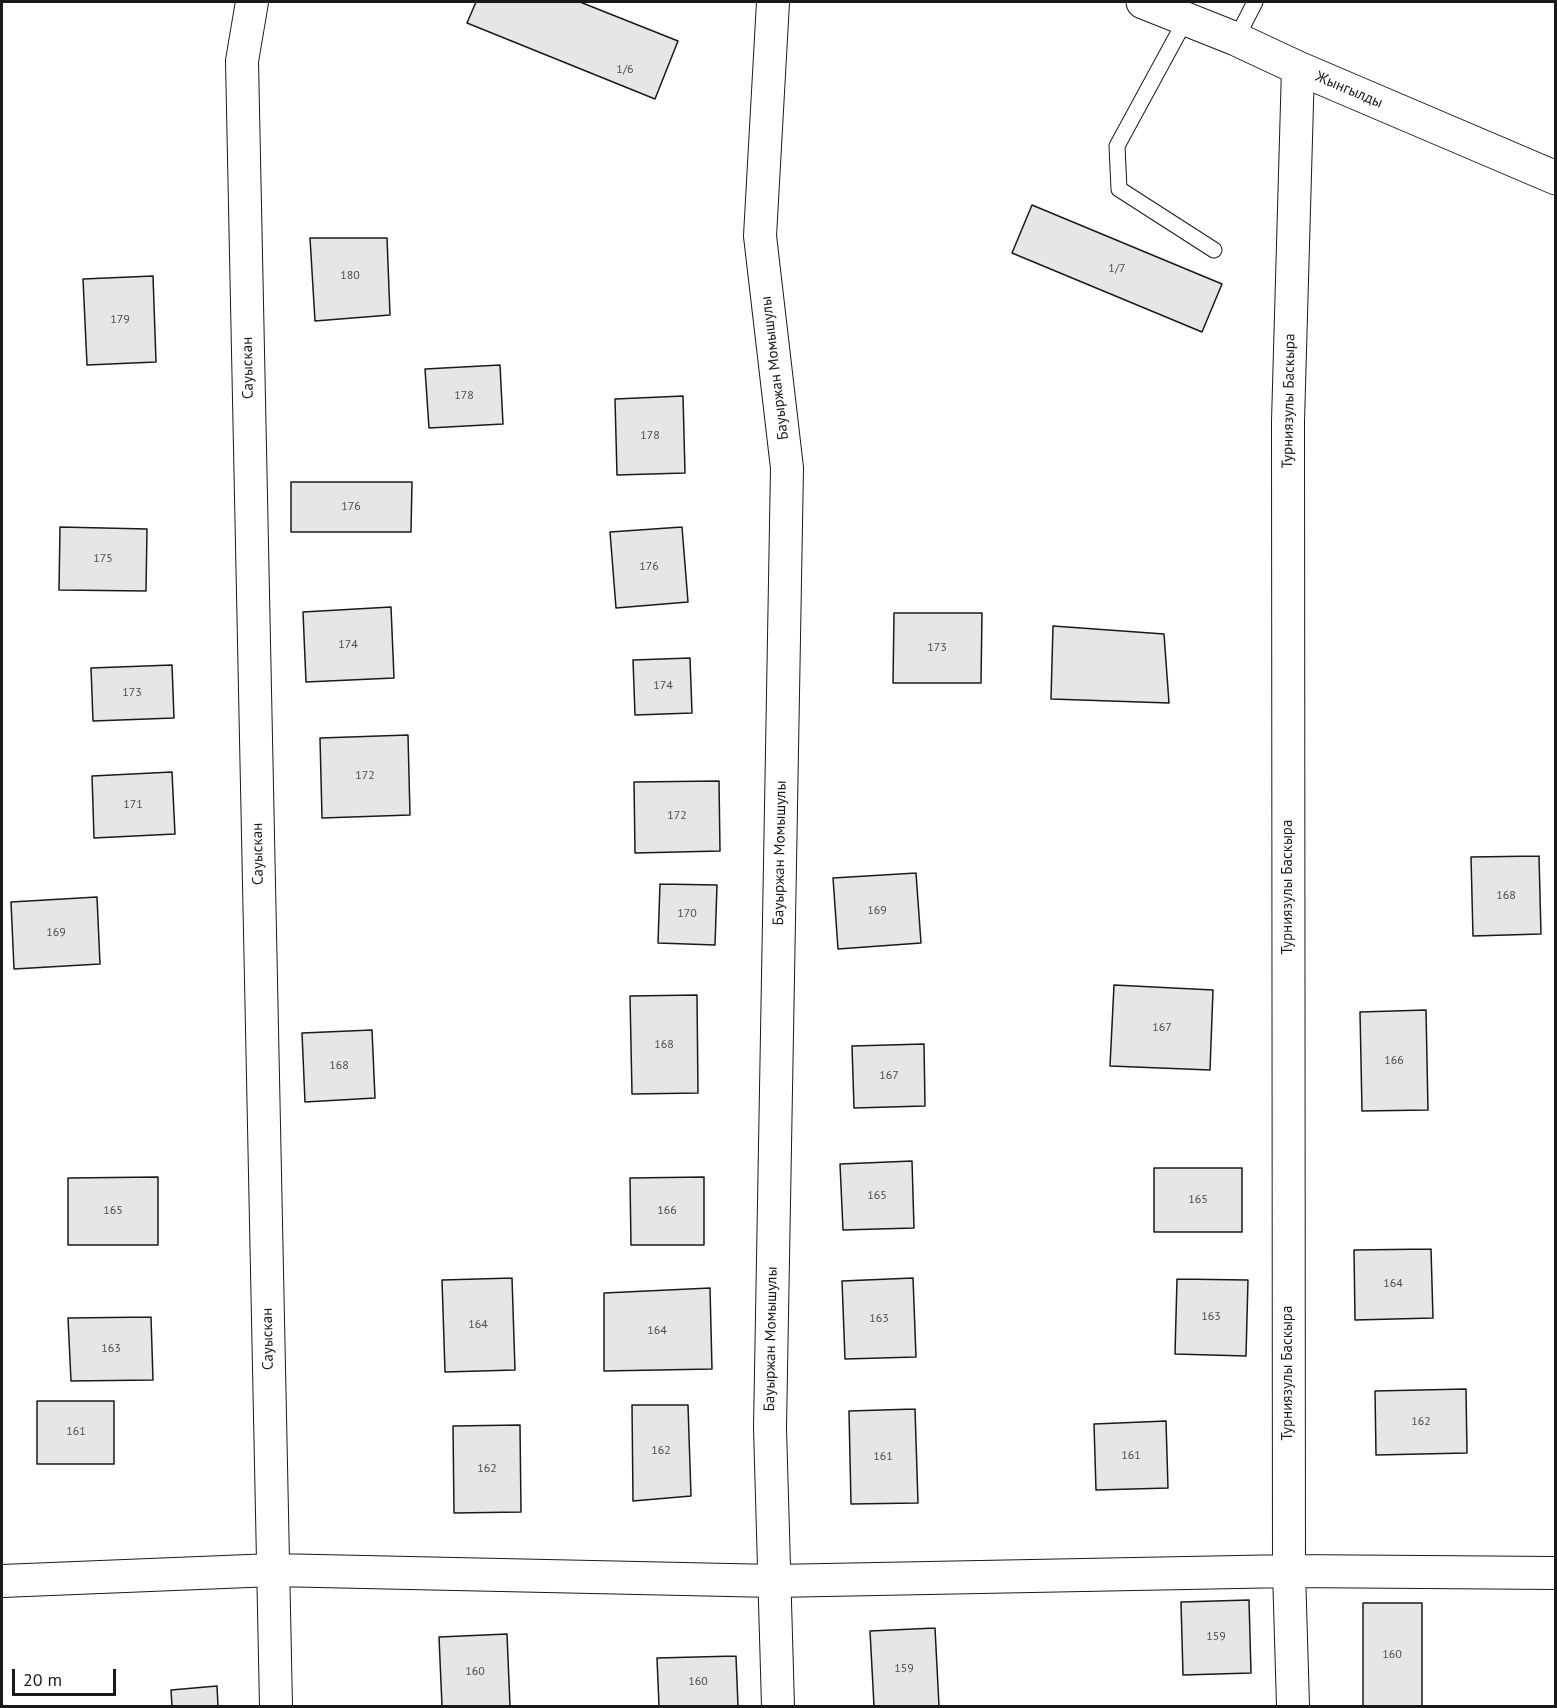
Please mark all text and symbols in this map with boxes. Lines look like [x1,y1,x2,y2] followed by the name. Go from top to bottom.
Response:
[616,63,634,77] house number: 1/6
[1313,68,1385,112] street label: Жынгылды
[1108,262,1126,276] house number: 1/7
[340,269,360,283] house number: 180
[757,295,793,441] street label: Бауыржан Момышулы
[110,313,130,327] house number: 179
[1279,333,1299,469] street label: Турниязулы Баскыра
[238,337,258,399] street label: Сауыскан
[454,389,474,403] house number: 178
[640,429,660,443] house number: 178
[341,500,361,514] house number: 176
[93,552,113,566] house number: 175
[639,560,659,574] house number: 176
[338,638,358,652] house number: 174
[927,641,947,655] house number: 173
[653,679,673,693] house number: 174
[122,686,142,700] house number: 173
[355,769,375,783] house number: 172
[770,780,790,926] street label: Бауыржан Момышулы
[123,798,143,812] house number: 171
[667,809,687,823] house number: 172
[1279,820,1297,954] street label: Турниязулы Баскыра
[248,823,268,885] street label: Сауыскан
[1496,889,1516,903] house number: 168
[867,904,887,918] house number: 169
[677,907,697,921] house number: 170
[46,926,66,940] house number: 169
[1152,1021,1172,1035] house number: 167
[654,1038,674,1052] house number: 168
[1384,1054,1404,1068] house number: 166
[329,1059,349,1073] house number: 168
[879,1069,899,1083] house number: 167
[867,1189,887,1203] house number: 165
[1188,1193,1208,1207] house number: 165
[103,1204,123,1218] house number: 165
[657,1204,677,1218] house number: 166
[761,1266,781,1412] street label: Бауыржан Момышулы
[1383,1277,1403,1291] house number: 164
[1279,1306,1297,1440] street label: Турниязулы Баскыра
[258,1308,278,1370] street label: Сауыскан
[1201,1310,1221,1324] house number: 163
[869,1312,889,1326] house number: 163
[468,1318,488,1332] house number: 164
[647,1324,667,1338] house number: 164
[101,1342,121,1356] house number: 163
[1411,1415,1431,1429] house number: 162
[66,1425,86,1439] house number: 161
[651,1444,671,1458] house number: 162
[1121,1449,1141,1463] house number: 161
[873,1450,893,1464] house number: 161
[477,1462,497,1476] house number: 162
[1206,1630,1226,1644] house number: 159
[1382,1648,1402,1662] house number: 160
[15,1657,118,1695] scale bar
[894,1662,914,1676] house number: 159
[465,1665,485,1679] house number: 160
[23,1668,62,1691] text: 20 m
[688,1675,708,1689] house number: 160

